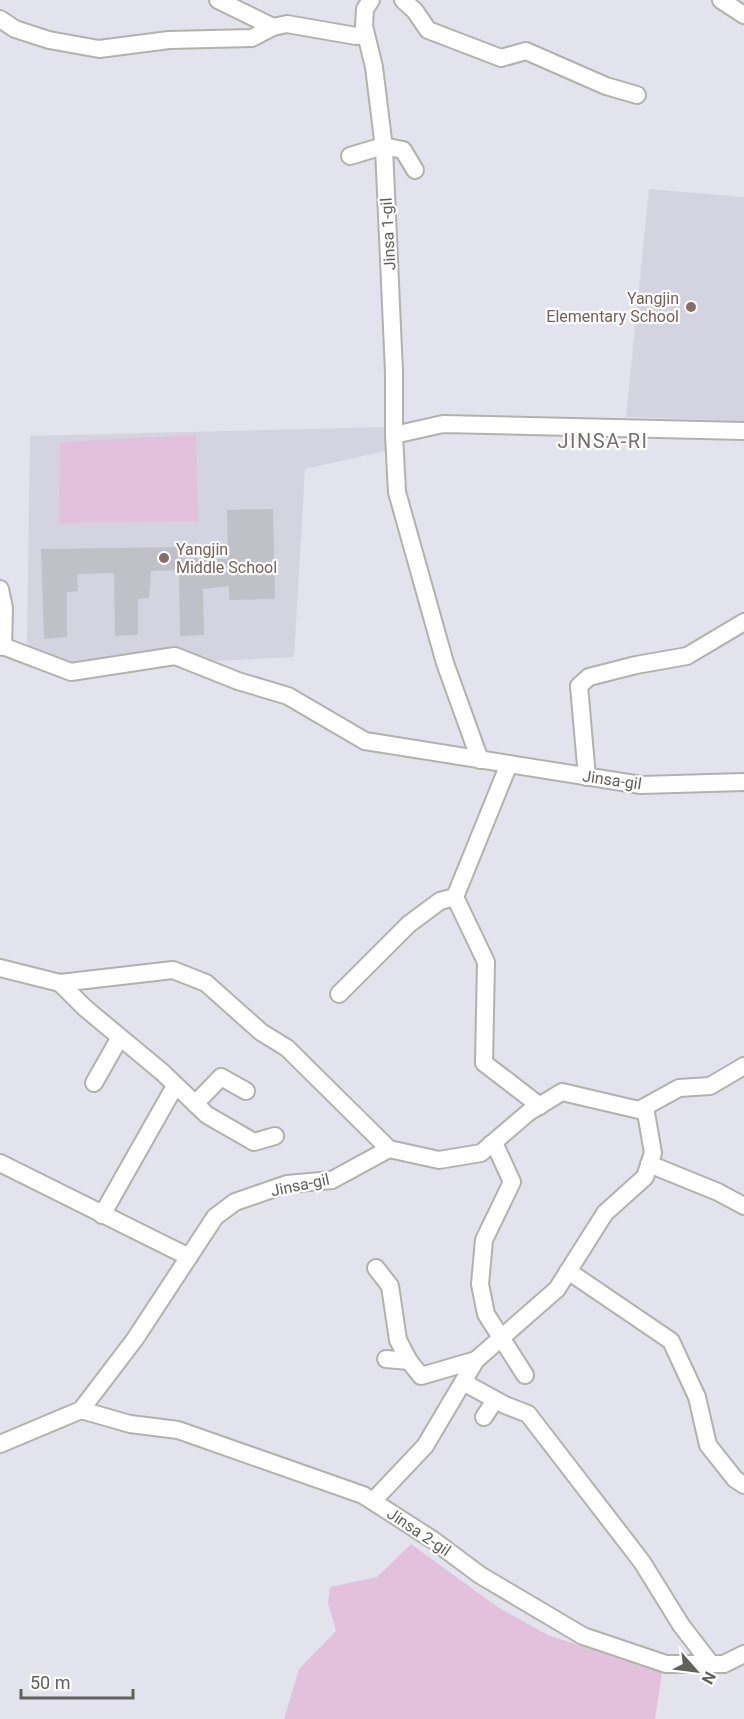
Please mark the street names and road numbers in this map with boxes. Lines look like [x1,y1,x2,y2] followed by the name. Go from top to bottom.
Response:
[377,197,399,271] street label: Jinsa 1-gil
[581,766,643,794] street label: Jinsa-gil
[269,1170,331,1200] street label: Jinsa-gil
[384,1504,454,1560] street label: Jinsa 2-gil

